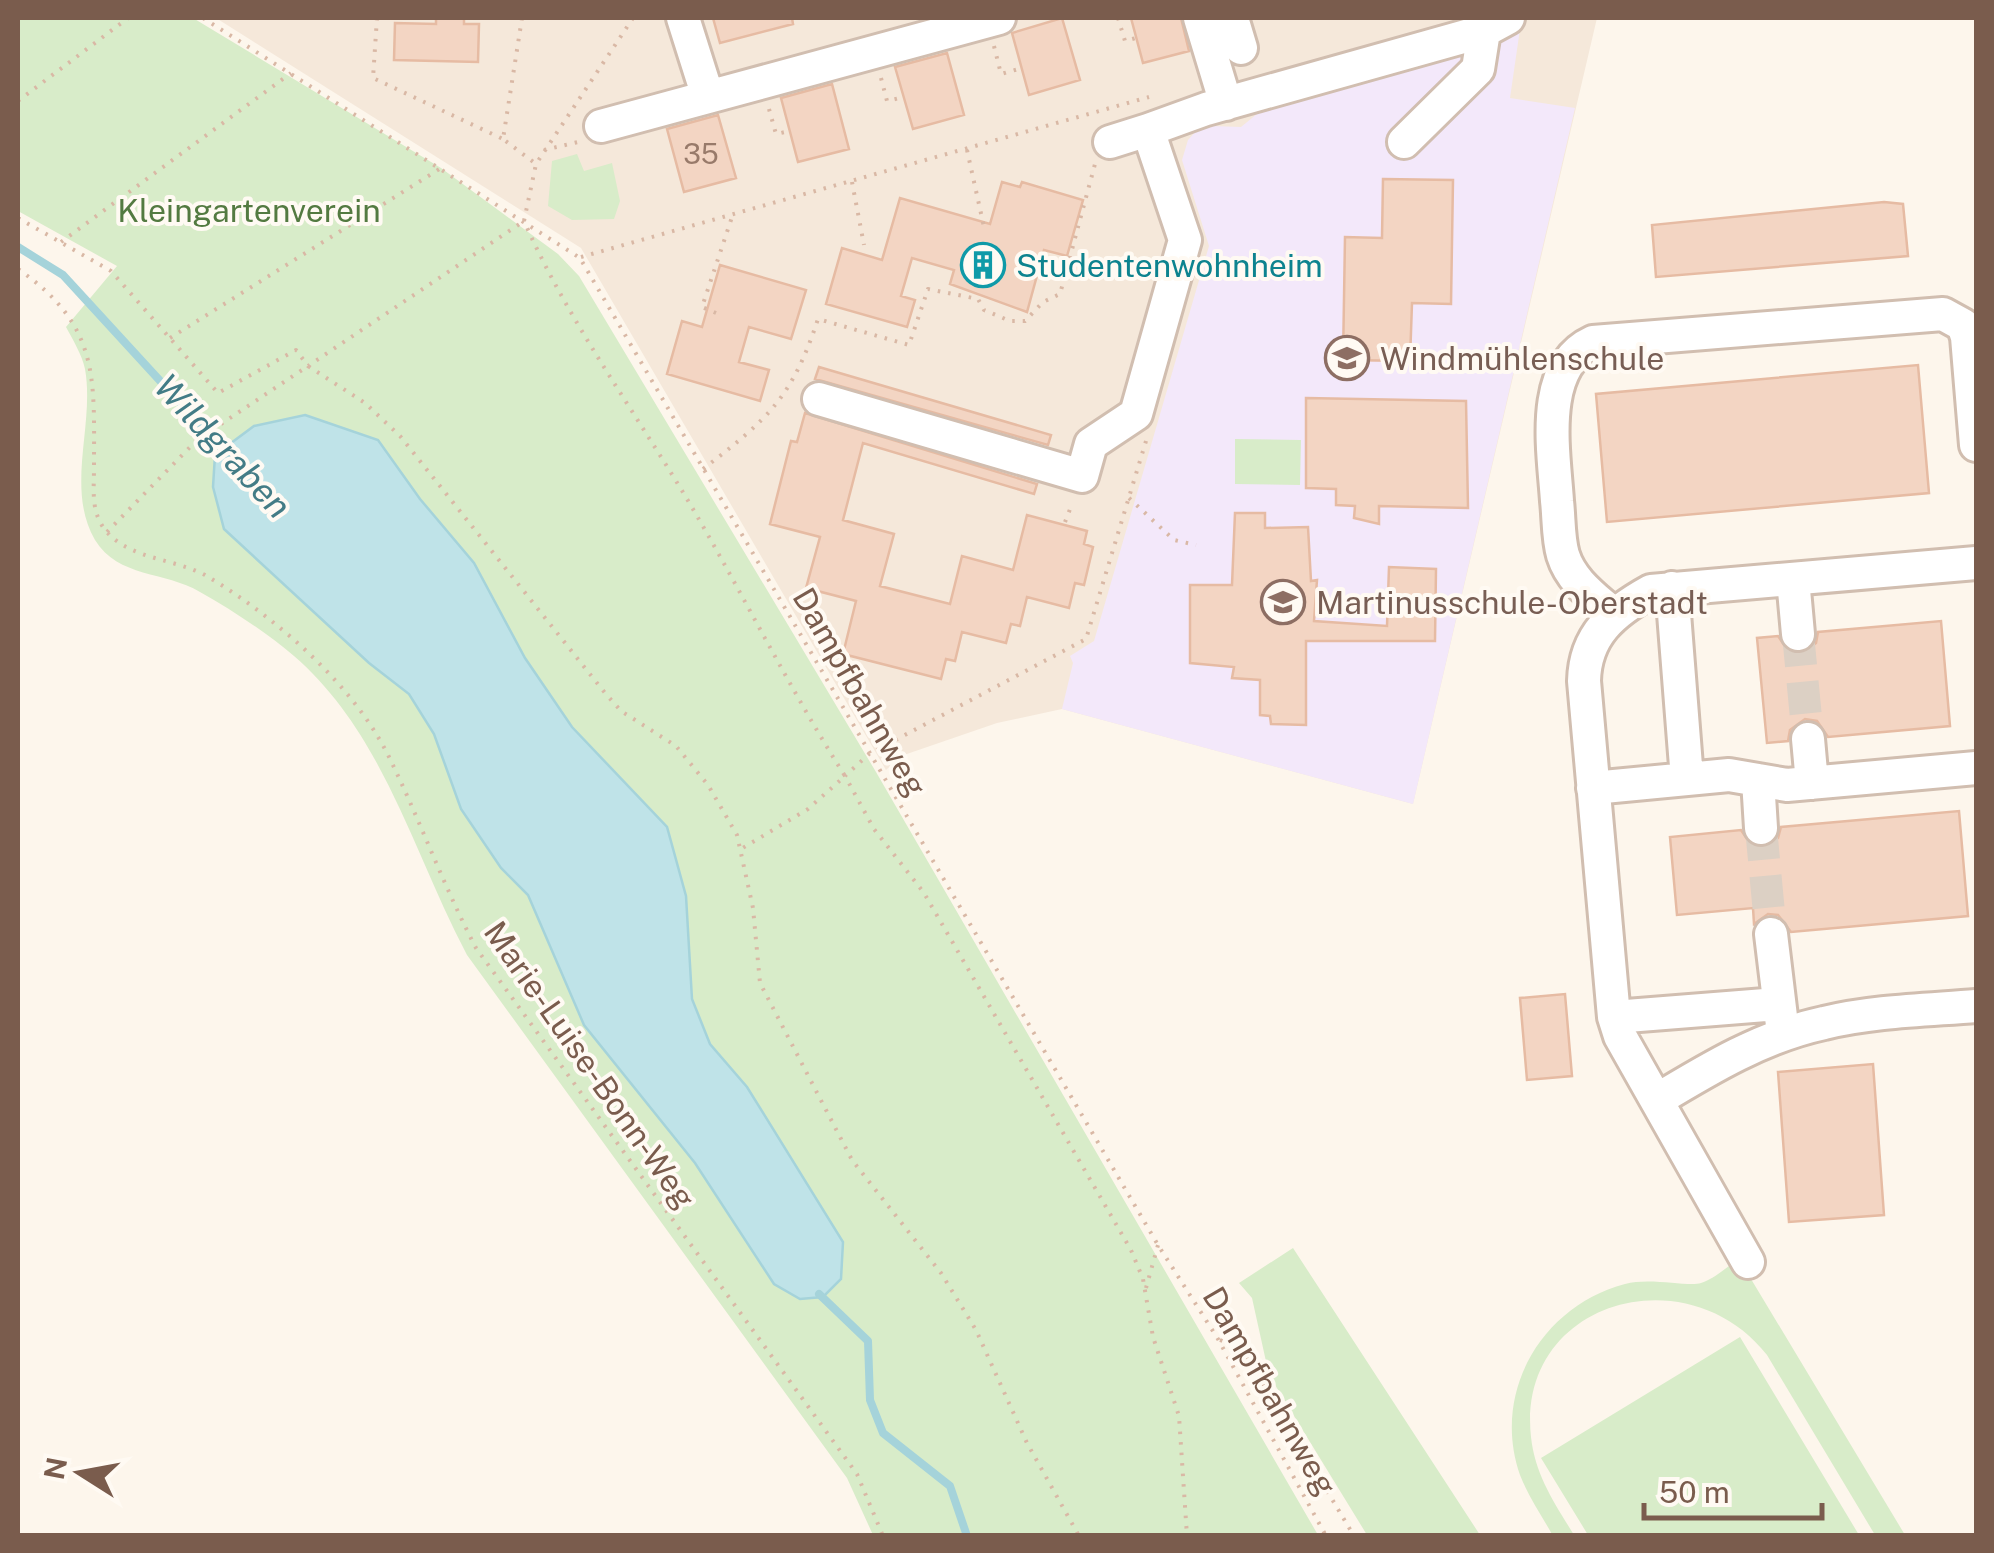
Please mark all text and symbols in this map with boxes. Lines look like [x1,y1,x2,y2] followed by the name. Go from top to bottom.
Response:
[683,137,719,170] house number: 35
[117,192,381,229] park label: Kleingartenverein
[960,242,1006,288] building icon: Studentenwohnheim
[1016,247,1323,284] place label: Studentenwohnheim
[1324,335,1370,381] school or university icon: Windmühlenschule
[1380,340,1664,377] place label: Windmühlenschule
[146,366,300,526] water label: Wildgraben
[1260,579,1306,625] school or university icon: Martinusschule-Oberstadt
[785,581,935,803] street label: Dampfbahnweg
[1316,584,1708,621] place label: Martinusschule-Oberstadt
[477,914,703,1216] street label: Marie-Luise-Bonn-Weg
[1195,1280,1345,1502] street label: Dampfbahnweg
[30,1423,130,1523] north arrow
[37,1454,73,1482] text: N
[1644,1458,1822,1520] scale bar
[1659,1474,1730,1510] text: 50 m

